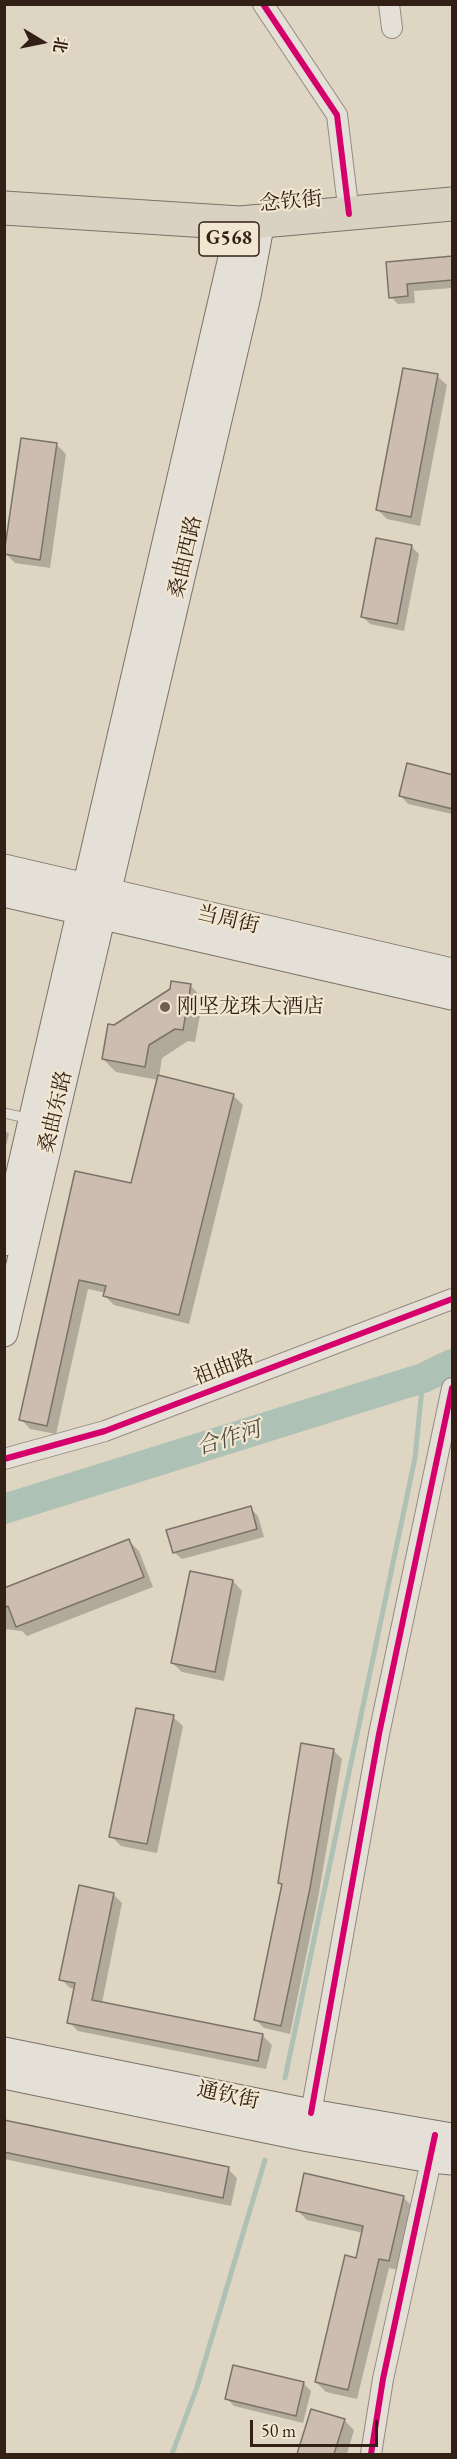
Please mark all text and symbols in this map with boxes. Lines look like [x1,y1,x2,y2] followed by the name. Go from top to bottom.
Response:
[12,12,72,72] north arrow
[48,35,72,55] text: 北
[259,187,323,217] street label: 念钦街
[199,222,259,256] road number: G568
[164,513,208,601] street label: 桑曲西路
[194,901,262,939] street label: 当周街
[177,994,324,1020] place label: 刚坚龙珠大酒店
[158,1000,172,1014] marker: 刚坚龙珠大酒店
[34,1068,78,1156] street label: 桑曲东路
[190,1345,258,1391] street label: 祖曲路
[194,1417,264,1461] water label: 合作河
[195,2077,261,2115] street label: 通钦街
[253,2408,380,2446] scale bar
[261,2419,296,2442] text: 50 m

